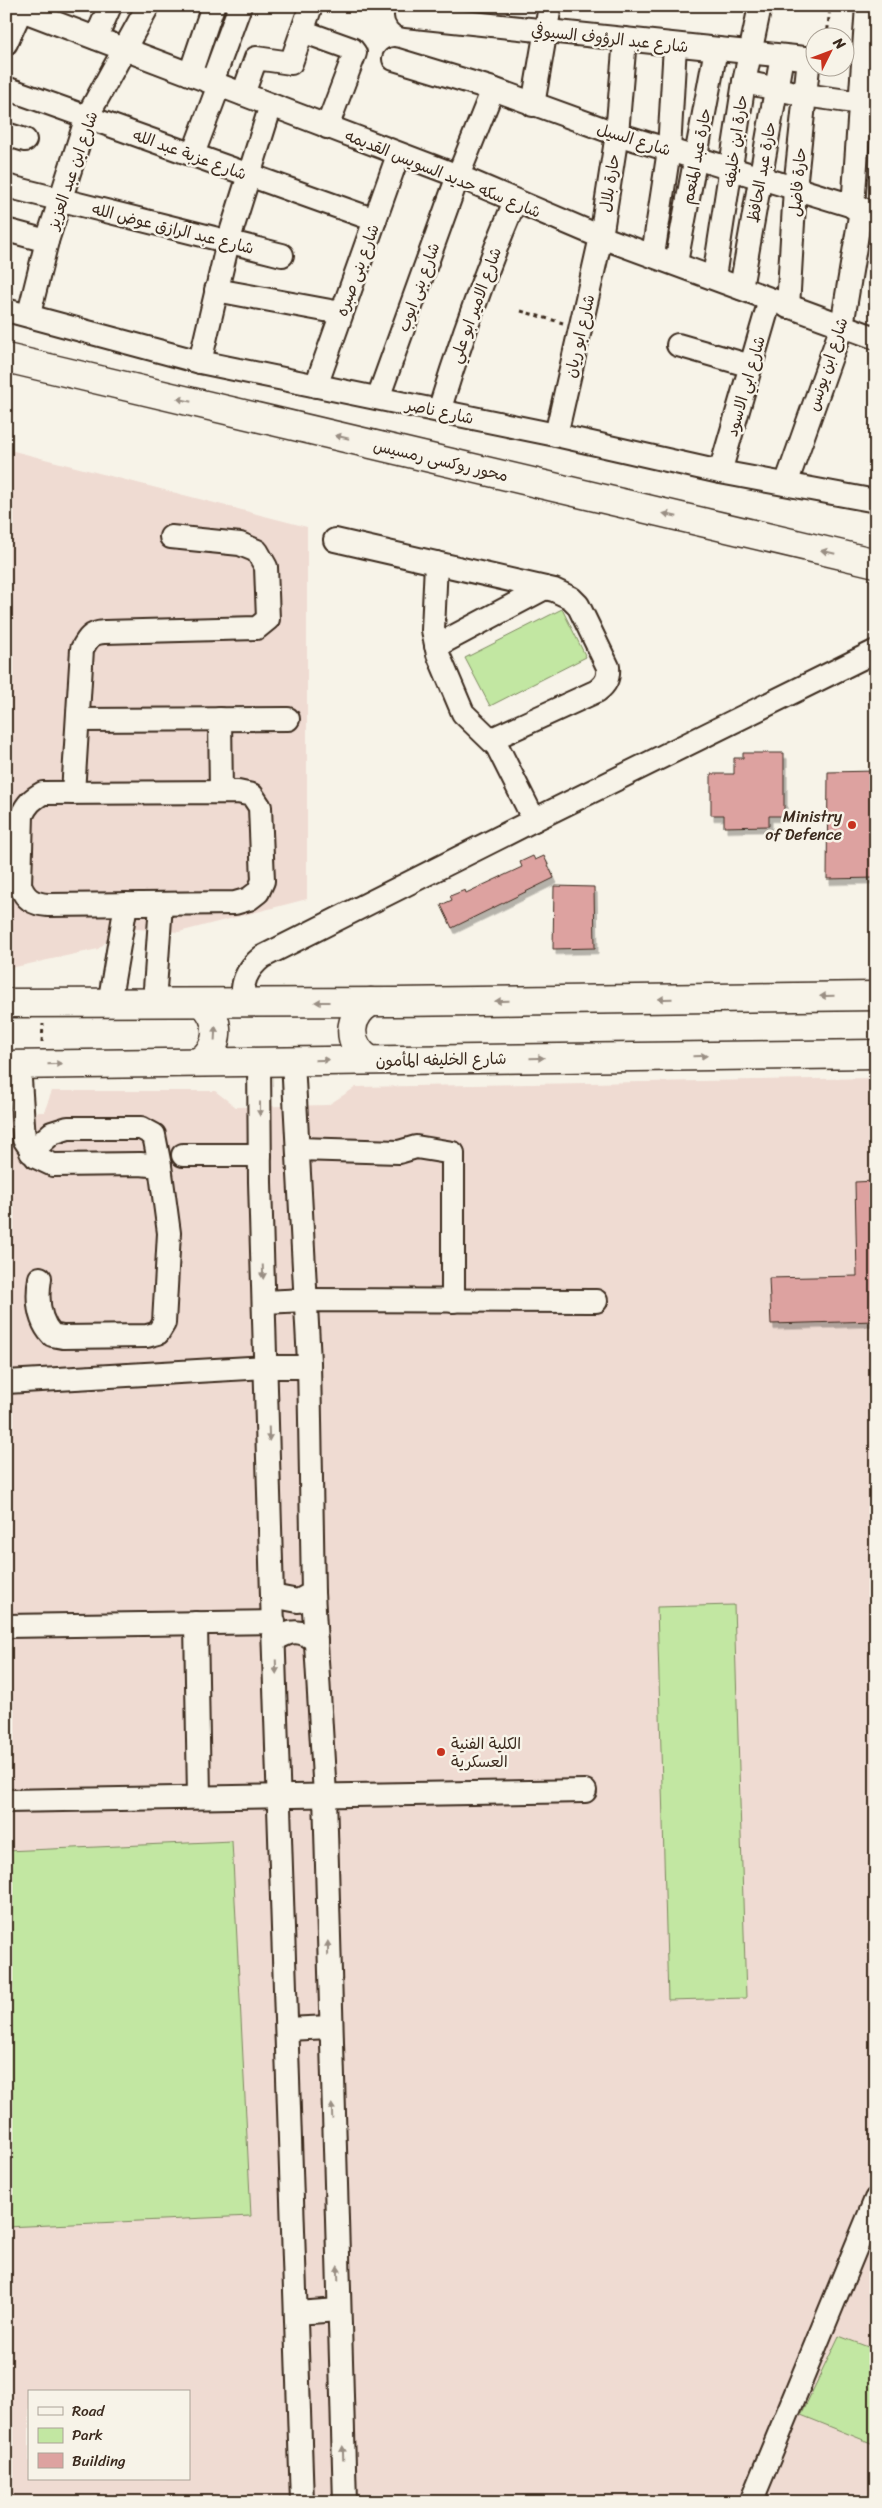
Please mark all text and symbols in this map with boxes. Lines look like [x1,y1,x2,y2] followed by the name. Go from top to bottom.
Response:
[530,16,690,61] street label: شارع عبد الرؤوف السيوفي
[804,28,854,78] north arrow
[826,31,852,56] text: N
[715,93,756,189] street label: حارة ابن خليفه
[673,105,720,207] street label: حارة عبد المنعم
[38,107,106,235] street label: شارع ابن عبد العزيز
[593,114,675,165] street label: شارع السيل
[738,119,785,225] street label: حارة عبد الحافظ
[129,120,251,189] street label: شارع عزبة عبد الله
[340,121,546,226] street label: شارع سكه حديد السويس القديمه
[780,146,815,218] street label: حارة فاضل
[591,152,628,214] street label: حارة بلال
[89,194,257,263] street label: شارع عبد الرازق عوض الله
[327,220,388,321] street label: شارع بنى صبره
[389,238,448,336] street label: شارع بنى ايوب
[441,243,510,367] street label: شارع الامير ابو علي
[556,291,603,381] street label: شارع ابو ريان
[799,313,856,415] street label: شارع ابن يونس
[717,332,774,440] street label: شارع ابي الاسود
[401,390,477,433] street label: شارع ناصر
[176,396,191,404] one-way arrow
[371,431,511,490] street label: محور روكسى رمسيس
[334,433,349,441] one-way arrow
[663,511,678,519] one-way arrow
[821,548,836,556] one-way arrow
[765,802,843,849] place label: Ministry of Defence
[846,819,858,831] marker: Ministry of Defence
[819,993,835,1001] one-way arrow
[656,995,672,1003] one-way arrow
[494,997,510,1005] one-way arrow
[314,998,330,1006] one-way arrow
[212,1024,220,1040] one-way arrow
[375,1044,507,1075] street label: شارع الخليفه المأمون
[692,1052,708,1060] one-way arrow
[530,1054,546,1062] one-way arrow
[315,1056,331,1064] one-way arrow
[47,1060,63,1068] one-way arrow
[256,1102,264,1118] one-way arrow
[259,1264,267,1280] one-way arrow
[265,1426,273,1442] one-way arrow
[272,1659,280,1675] one-way arrow
[451,1729,521,1776] place label: الكلية الفنية العسكرية
[435,1746,447,1758] marker: الكلية الفنية العسكرية
[324,1940,332,1956] one-way arrow
[328,2102,336,2118] one-way arrow
[333,2265,341,2281] one-way arrow
[28,2390,190,2480] legend
[72,2398,105,2424] text: Road
[72,2422,103,2448] text: Park
[339,2445,347,2461] one-way arrow
[72,2448,126,2474] text: Building

